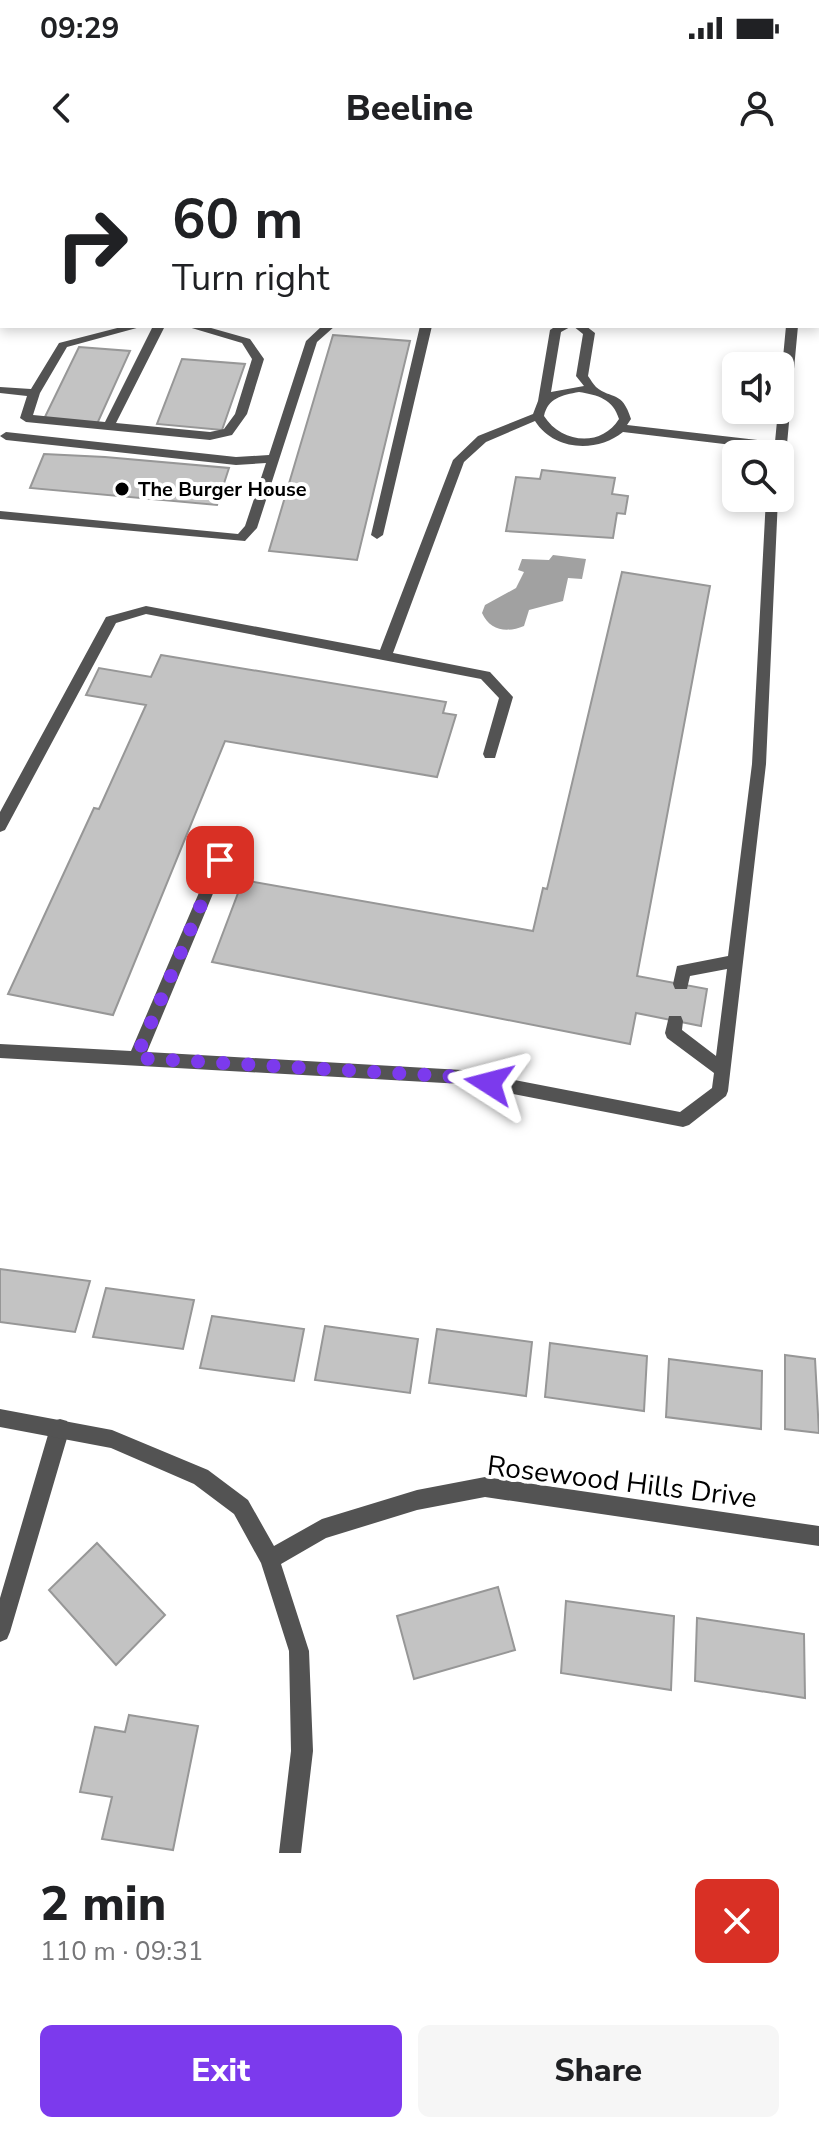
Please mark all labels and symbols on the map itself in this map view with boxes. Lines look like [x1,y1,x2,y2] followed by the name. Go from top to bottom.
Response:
[138,476,307,503] place label: The Burger House
[113,480,131,498] marker: The Burger House
[186,826,254,894] pin
[447,1041,531,1125] position arrow
[485,1447,759,1517] street label: Rosewood Hills Drive

